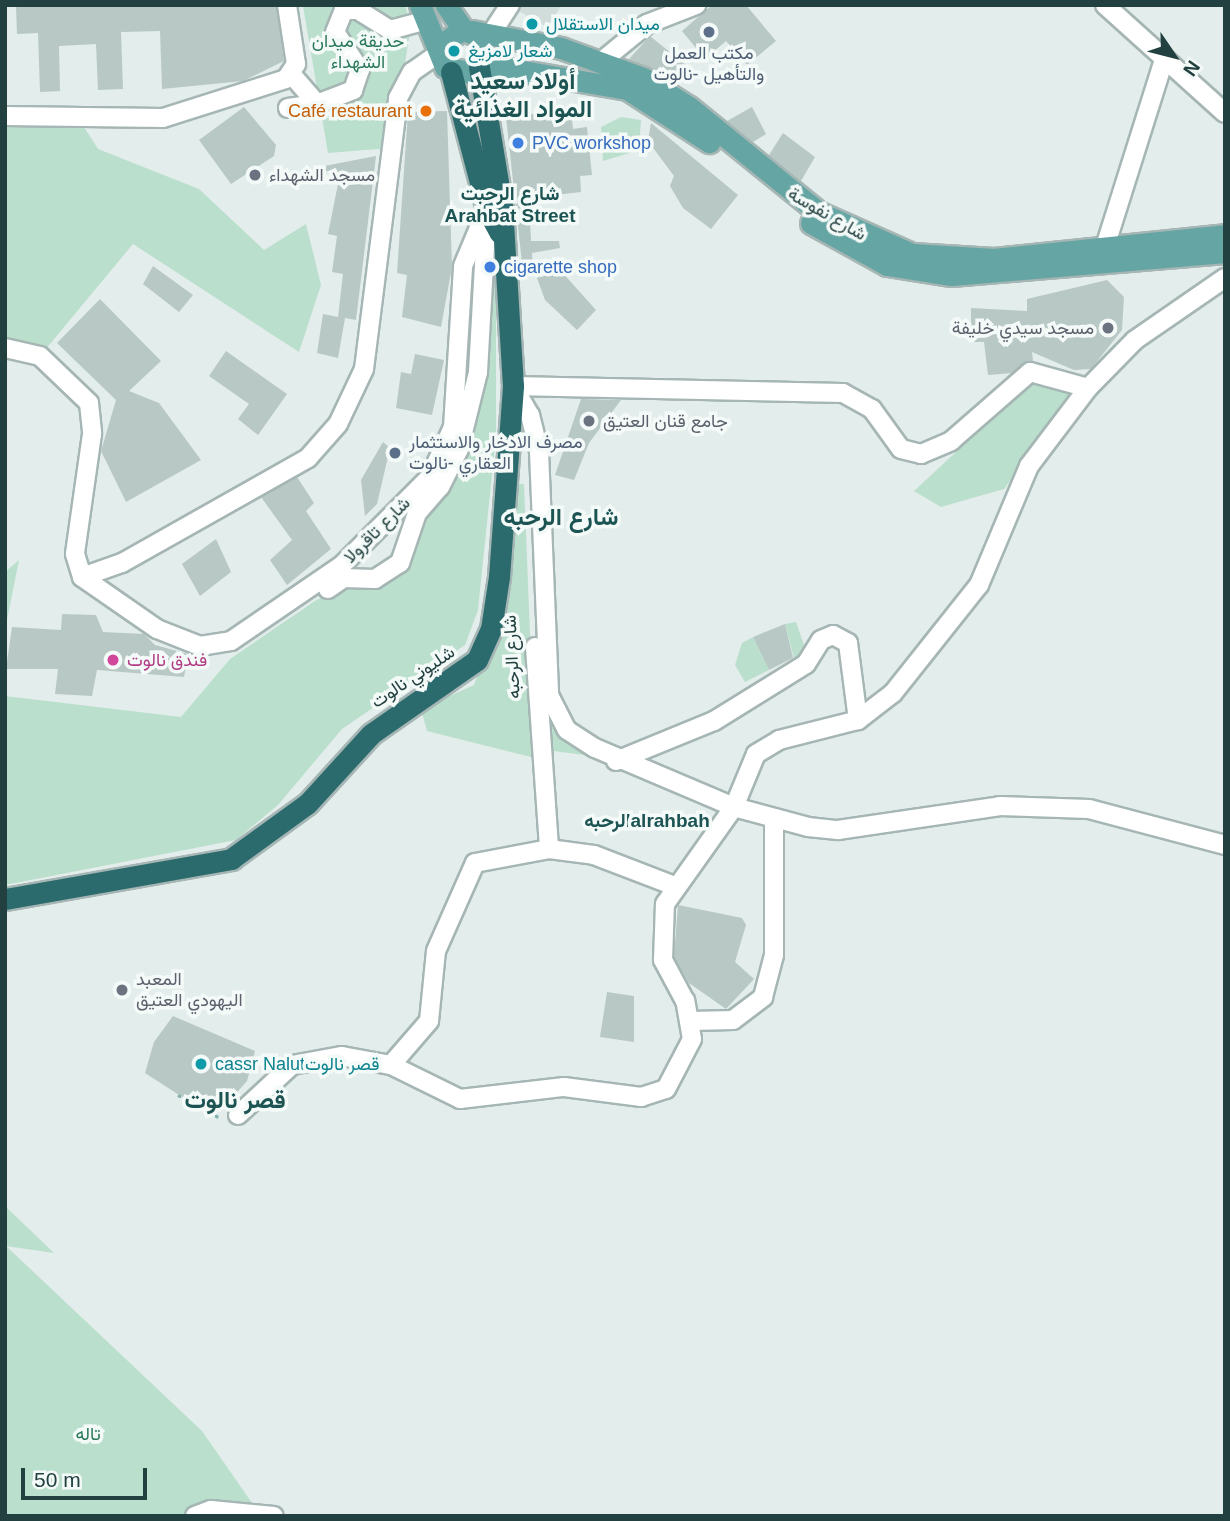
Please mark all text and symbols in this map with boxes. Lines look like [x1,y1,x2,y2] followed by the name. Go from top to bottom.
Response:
[546,13,660,35] place label: ميدان الاستقلال
[524,16,540,32] marker: ميدان الاستقلال
[1139,21,1209,91] north arrow
[701,24,717,40] marker: مكتب العمل والتأهيل -نالوت
[312,31,404,74] park label: حديقة ميدان الشهداء
[468,40,553,62] place label: شعار لامزيغ
[446,43,462,59] marker: شعار لامزيغ
[654,43,764,86] place label: مكتب العمل والتأهيل -نالوت
[1179,57,1204,80] text: N
[454,67,592,123] district label: أولاد سعيد المواد الغذائية
[288,100,412,122] place label: Café restaurant
[418,103,434,119] marker: Café restaurant
[532,132,651,154] place label: PVC workshop
[510,135,526,151] marker: PVC workshop
[269,164,375,186] place label: مسجد الشهداء
[247,167,263,183] marker: مسجد الشهداء
[445,183,575,227] district label: شارع الرحبت Arahbat Street
[784,183,870,245] street label: شارع نفوسة
[504,256,617,278] place label: cigarette shop
[482,259,498,275] marker: cigarette shop
[952,317,1094,339] place label: مسجد سيدي خليفة
[1100,320,1116,336] marker: مسجد سيدي خليفة
[603,410,728,432] place label: جامع قنان العتيق
[581,413,597,429] marker: جامع قنان العتيق
[409,432,582,474] place label: مصرف الادخار والاستثمار العقاري -نالوت
[387,445,403,461] marker: مصرف الادخار والاستثمار العقاري -نالوت
[339,492,415,568] street label: شارع تاقرولا
[504,503,618,531] district label: شارع الرحبه
[499,615,525,699] street label: شارع الرحبه
[367,641,459,713] street label: شليوني نالوت
[127,649,207,671] place label: فندق نالوت
[105,652,121,668] marker: فندق نالوت
[584,810,710,832] district label: الرحبهalrahbah
[136,969,243,1012] place label: المعبد اليهودي العتيق
[114,982,130,998] marker: المعبد اليهودي العتيق
[215,1053,379,1075] place label: cassr Nalutقصر نالوت
[193,1056,209,1072] marker: cassr Nalutقصر نالوت
[184,1086,286,1114] district label: قصر نالوت
[75,1423,101,1445] park label: تاله
[24,1454,150,1498] scale bar
[34,1468,81,1491] text: 50 m

